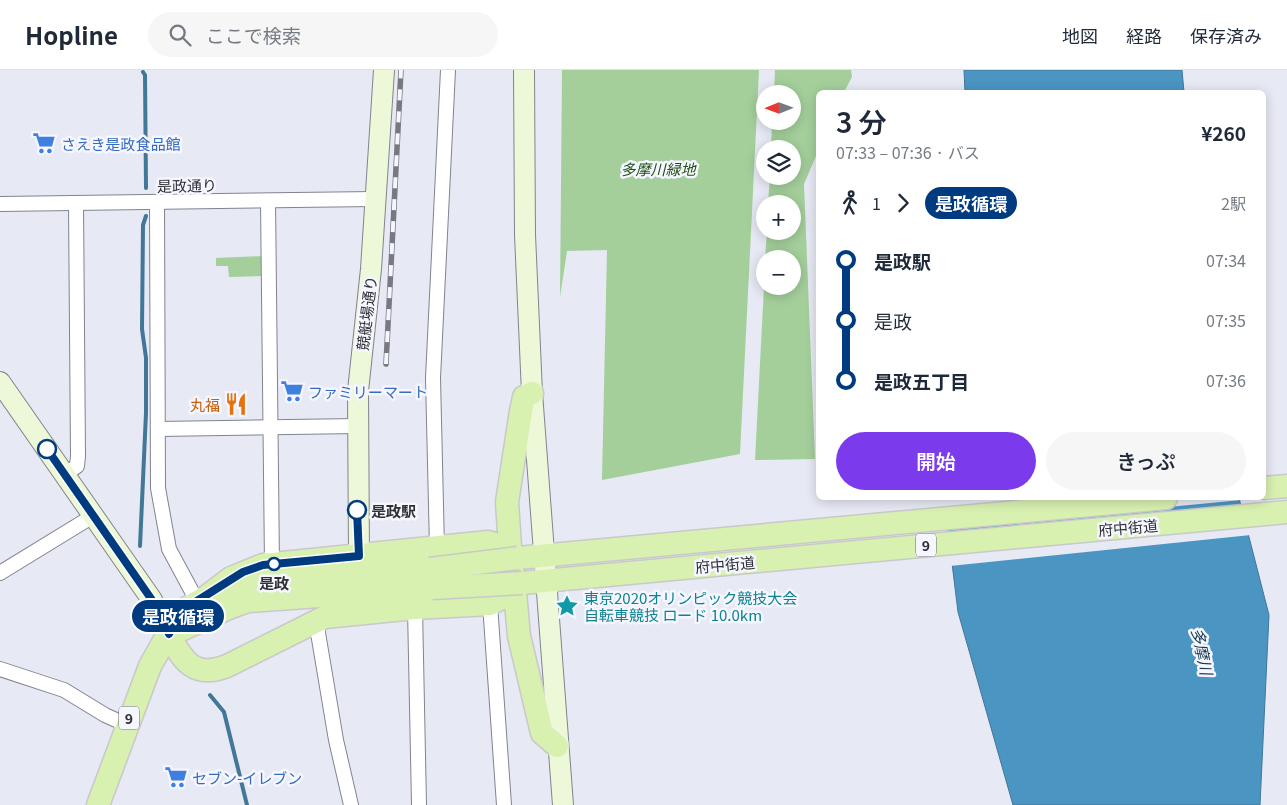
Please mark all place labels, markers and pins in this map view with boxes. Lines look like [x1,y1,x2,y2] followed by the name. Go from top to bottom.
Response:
[31,130,57,156] supermarket icon: さえき是政食品館
[61,133,181,154] place label: さえき是政食品館
[279,378,305,404] supermarket icon: ファミリーマート
[308,381,428,402] place label: ファミリーマート
[223,391,249,417] restaurant icon: 丸福
[190,394,220,415] place label: 丸福
[37,439,57,459] unlabelled marker
[347,500,367,520] marker: 是政駅
[371,500,416,521] place label: 是政駅
[267,557,281,571] marker: 是政
[259,572,289,593] place label: 是政
[584,587,797,625] place label: 東京2020オリンピック競技大会 自転車競技 ロード 10.0km
[554,593,580,619] place icon: 東京2020オリンピック競技大会 自転車競技 ロード 10.0km
[163,764,189,790] supermarket icon: セブン-イレブン
[192,767,302,788] place label: セブン-イレブン

